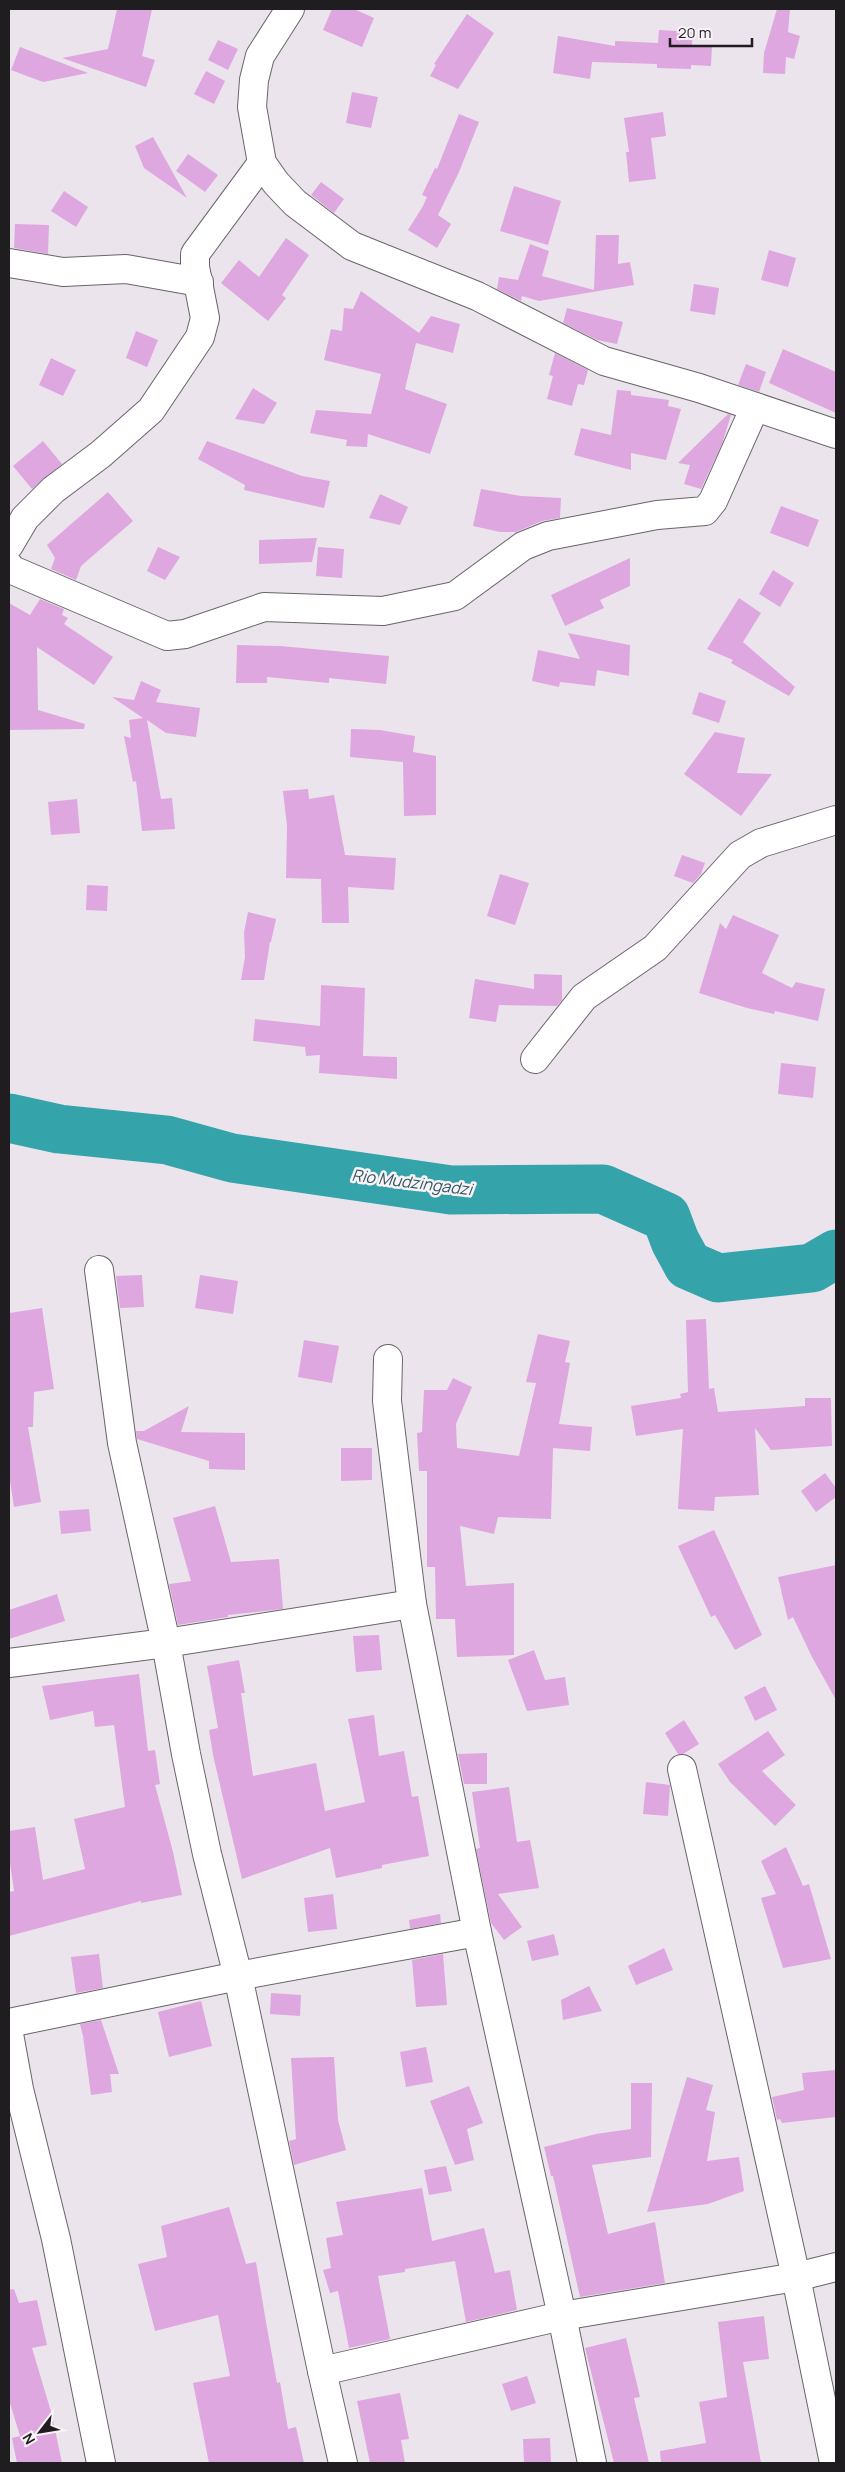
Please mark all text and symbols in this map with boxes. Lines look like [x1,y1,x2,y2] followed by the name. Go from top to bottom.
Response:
[670,15,752,47] scale bar
[678,22,711,43] text: 20 m
[351,1164,475,1201] water label: Rio Mudzingadzi
[15,2407,65,2457] north arrow
[18,2430,39,2448] text: N

